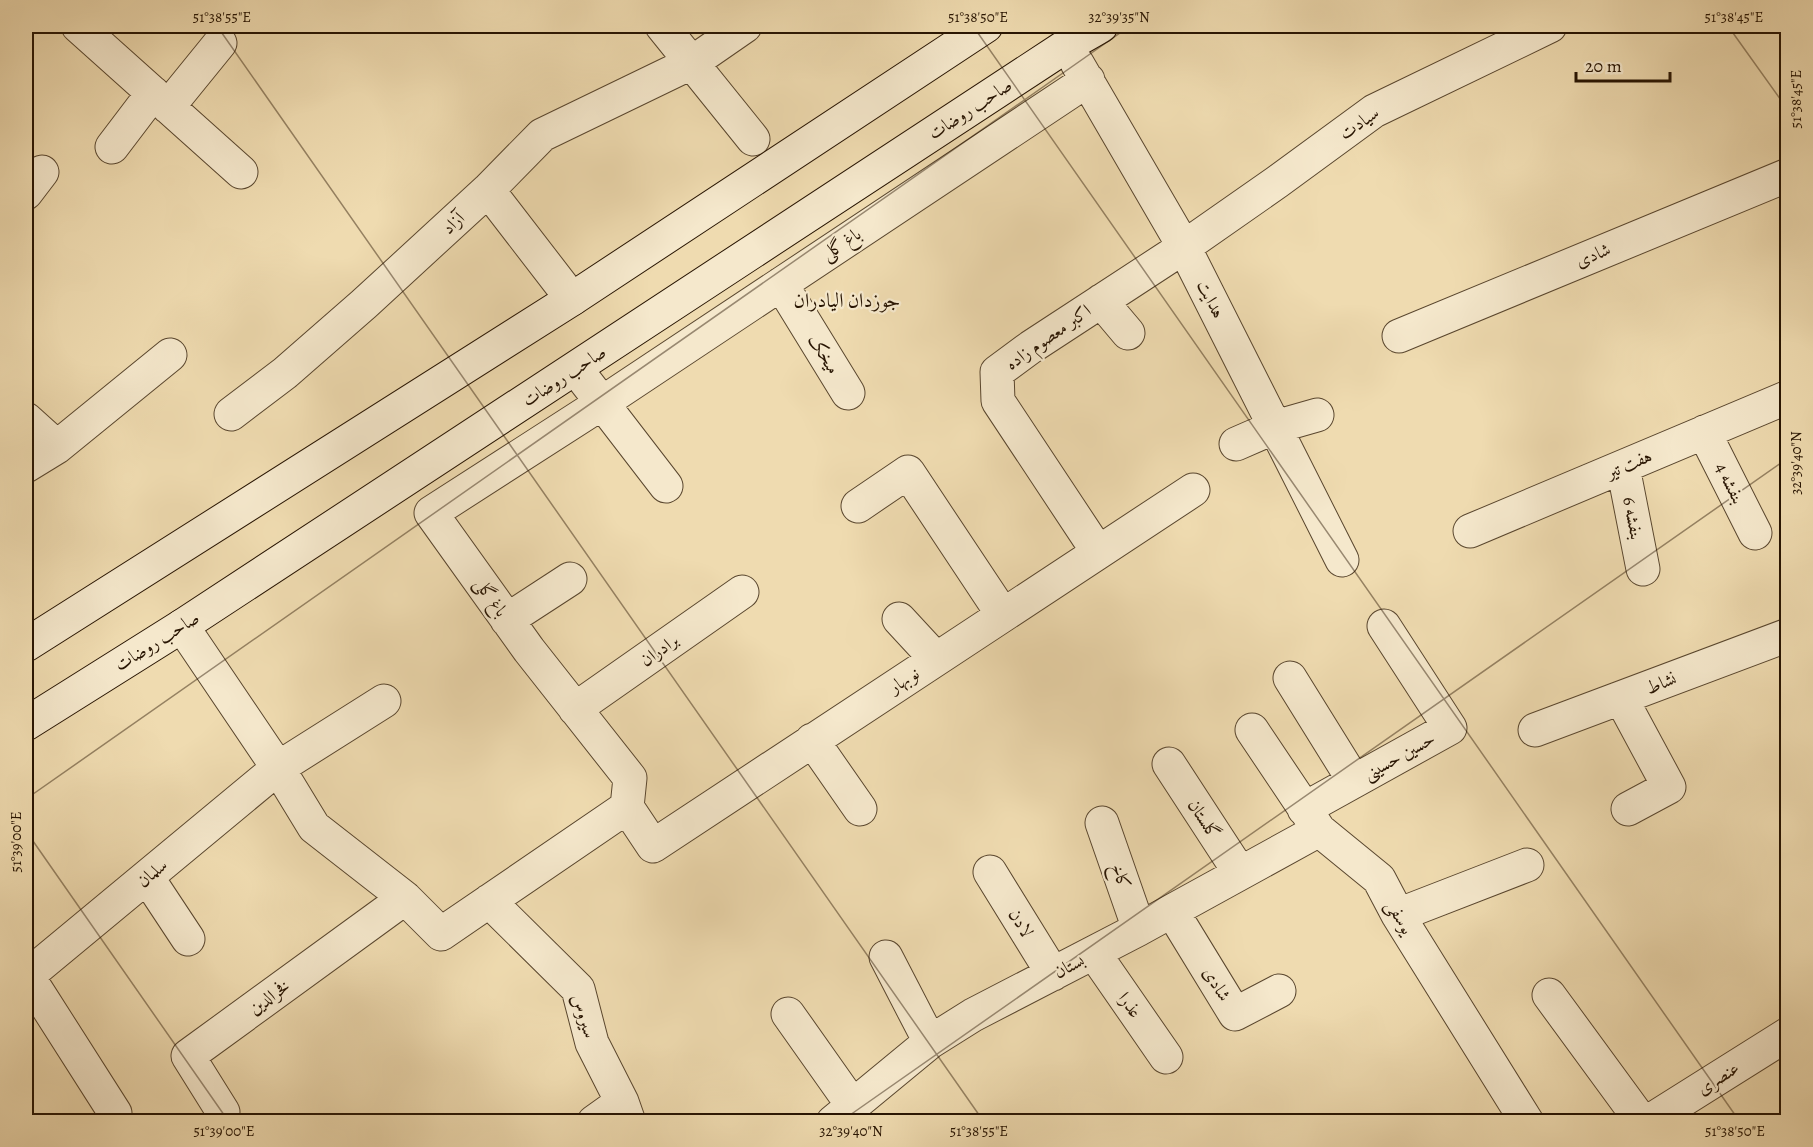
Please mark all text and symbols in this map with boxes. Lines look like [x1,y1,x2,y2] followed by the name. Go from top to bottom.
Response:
[193,7,251,27] text: 51°38'55"E
[948,7,1008,27] text: 51°38'50"E
[1088,7,1150,27] text: 32°39'35"N
[1705,7,1763,27] text: 51°38'45"E
[1576,45,1670,83] scale bar
[1585,54,1622,78] text: 20 m
[1786,70,1806,128] text: 51°38'45"E
[923,73,1017,145] street label: صاحب روضات
[1334,101,1384,145] street label: سیادت
[436,205,471,240] street label: آزاد
[816,222,867,269] street label: باغ گلی
[1572,237,1614,273] street label: شادی
[1191,276,1231,322] street label: هدایت
[794,287,900,314] district label: جوزدان الیادران
[1000,299,1098,379] street label: اکبر معصوم زاده
[802,330,846,378] street label: میخک
[517,340,611,412] street label: صاحب روضات
[1786,431,1806,495] text: 32°39'40"N
[1601,444,1656,485] street label: هفت تیر
[1710,458,1750,508] street label: بنفشه 4
[1617,494,1649,542] street label: بنفشه 6
[466,572,513,623] street label: باغ گلی
[110,605,204,677] street label: صاحب روضات
[635,628,683,672] street label: برادران
[882,661,924,700] street label: نوبهار
[1642,666,1680,700] street label: نشاط
[1359,726,1440,786] street label: حسین حسینی
[1182,794,1226,844] street label: گلستان
[6,811,26,873] text: 51°39'00"E
[132,853,172,893] street label: سلمان
[1102,860,1137,893] street label: کاخ
[1380,895,1420,940] street label: یوسفی
[1003,904,1039,942] street label: لادن
[1049,948,1089,984] street label: بستان
[1197,962,1237,1006] street label: شادی
[243,974,295,1020] street label: فخرالدین
[1113,987,1147,1023] street label: عذرا
[566,991,602,1041] street label: سیروس
[1692,1056,1744,1100] street label: عنصری
[193,1121,255,1141] text: 51°39'00"E
[819,1121,883,1141] text: 32°39'40"N
[950,1121,1008,1141] text: 51°38'55"E
[1705,1121,1765,1141] text: 51°38'50"E

